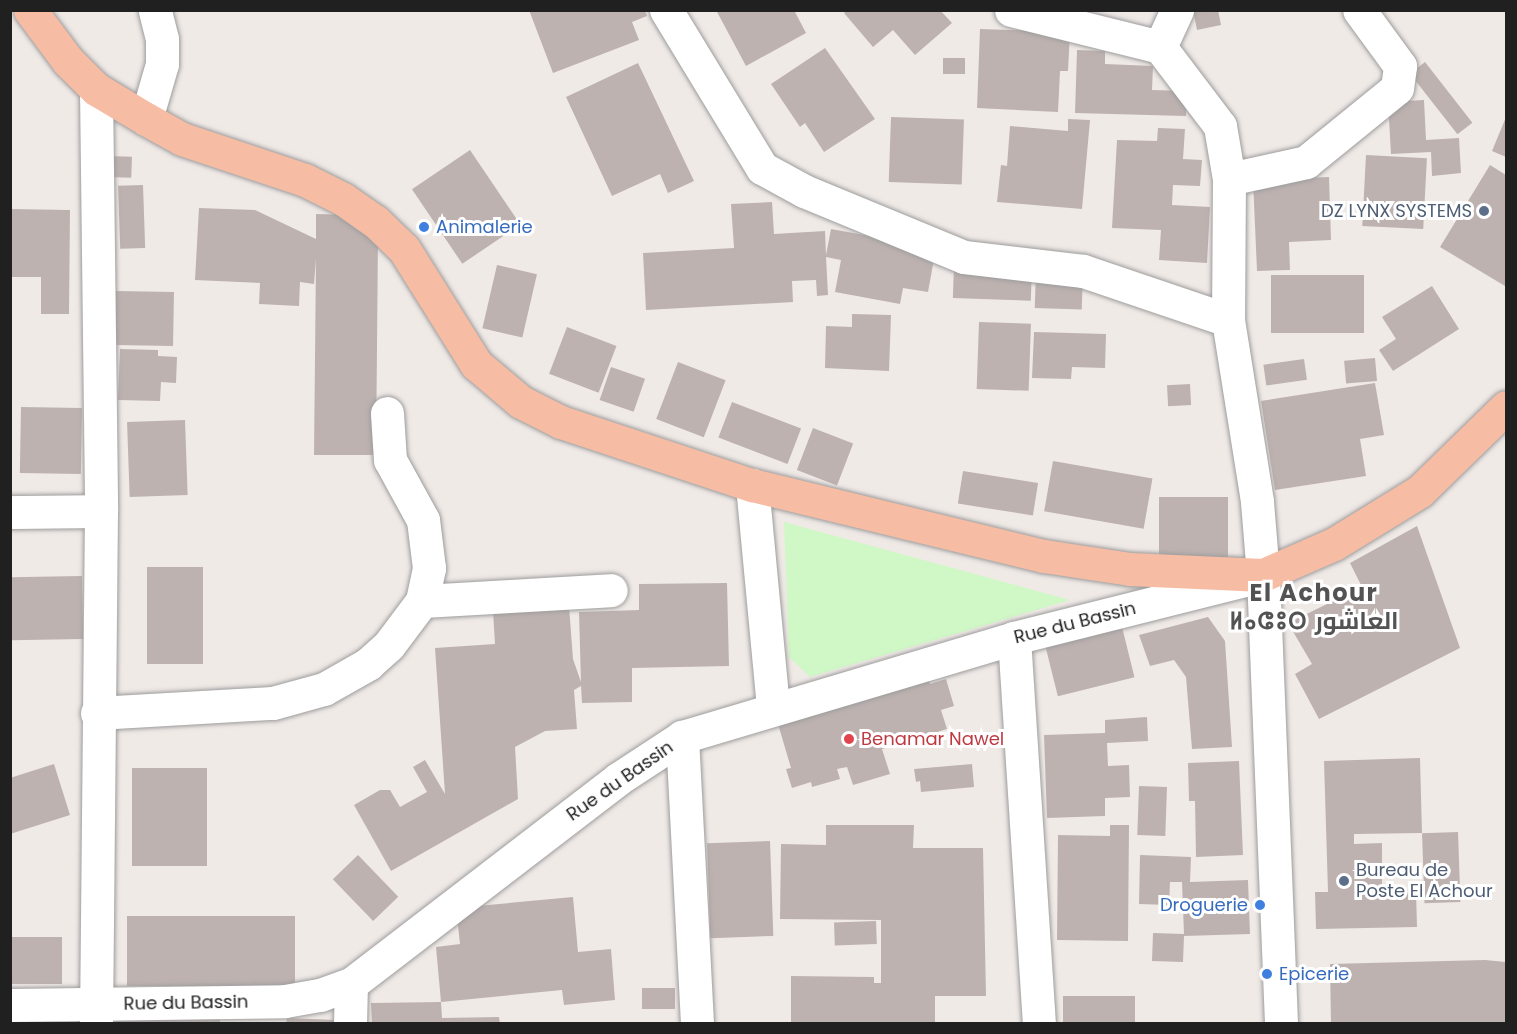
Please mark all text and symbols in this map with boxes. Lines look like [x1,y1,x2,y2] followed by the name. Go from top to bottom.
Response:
[1321,200,1472,222] place label: DZ LYNX SYSTEMS
[1477,204,1491,218] marker: DZ LYNX SYSTEMS
[436,216,533,238] place label: Animalerie
[417,220,431,234] marker: Animalerie
[1234,579,1394,635] district label: El Achour ⵍⴰⵛⵓⵔ العاشور
[1012,597,1138,649] street label: Rue du Bassin
[861,728,1004,750] place label: Benamar Nawel
[842,732,856,746] marker: Benamar Nawel
[563,736,677,826] street label: Rue du Bassin
[1356,860,1493,902] place label: Bureau de Poste El Achour
[1337,874,1351,888] marker: Bureau de Poste El Achour
[1160,894,1248,916] place label: Droguerie
[1253,898,1267,912] marker: Droguerie
[1279,963,1349,985] place label: Epicerie
[1260,967,1274,981] marker: Epicerie
[123,991,249,1015] street label: Rue du Bassin

